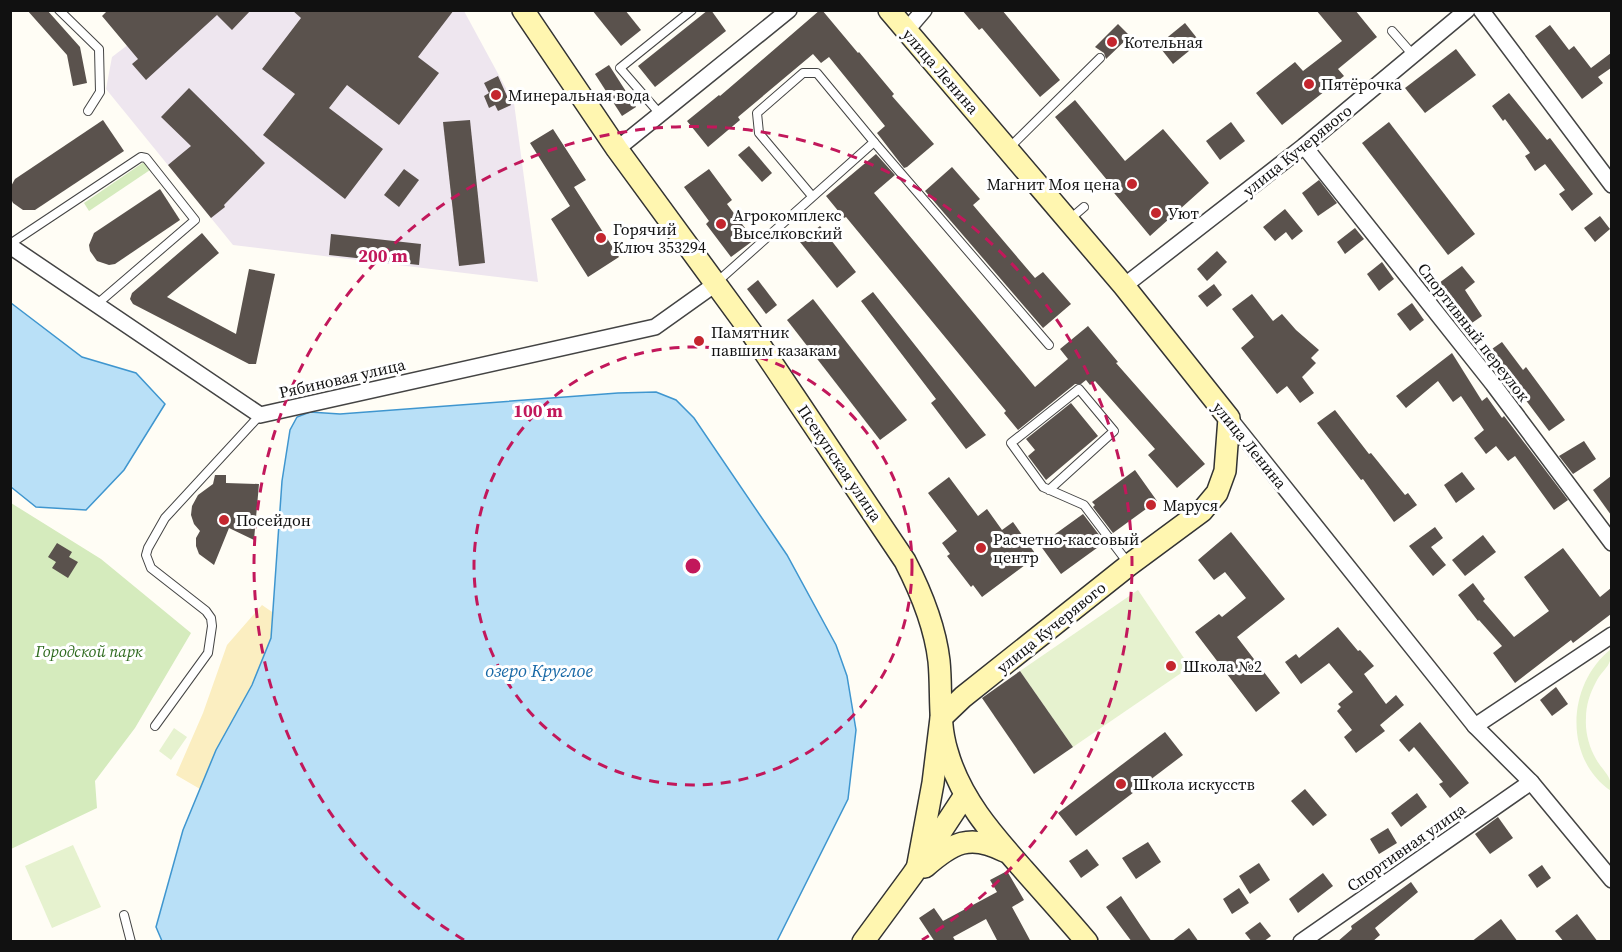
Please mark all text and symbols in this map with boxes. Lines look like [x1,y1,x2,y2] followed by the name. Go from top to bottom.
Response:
[898,24,985,119] street label: улица Ленина
[1124,31,1203,53] place label: Котельная
[1105,35,1119,49] marker: Котельная
[1321,73,1403,95] place label: Пятёрочка
[1302,77,1316,91] marker: Пятёрочка
[508,84,651,106] place label: Минеральная вода
[489,88,503,102] marker: Минеральная вода
[1238,99,1356,201] street label: улица Кучерявого
[987,173,1121,195] place label: Магнит Моя цена
[1125,177,1139,191] marker: Магнит Моя цена
[1168,202,1200,224] place label: Уют
[733,204,843,244] place label: Агрокомплекс Выселковский
[1149,206,1163,220] marker: Уют
[714,217,728,231] marker: Агрокомплекс Выселковский
[613,218,706,258] place label: Горячий Ключ 353294
[594,231,608,245] marker: Горячий Ключ 353294
[358,243,408,268] text: 200 m
[1413,258,1535,406] street label: Спортивный переулок
[711,321,837,361] place label: Памятник павшим казакам
[692,334,706,348] marker: Памятник павшим казакам
[277,353,408,403] street label: Рябиновая улица
[1208,397,1293,494] street label: улица Ленина
[513,398,563,423] text: 100 m
[793,400,888,527] street label: Псекупская улица
[1163,494,1218,516] place label: Маруся
[1144,498,1158,512] marker: Маруся
[236,509,311,531] place label: Посейдон
[217,513,231,527] marker: Посейдон
[993,528,1139,568] place label: Расчетно-кассовый центр
[974,541,988,555] marker: Расчетно-кассовый центр
[683,556,703,576] centre of rings
[992,576,1110,678] street label: улица Кучерявого
[34,640,143,662] park label: Городской парк
[1183,655,1262,677] place label: Школа №2
[485,658,593,683] water label: озеро Круглое
[1164,659,1178,673] marker: Школа №2
[1133,773,1255,795] place label: Школа искусств
[1114,777,1128,791] marker: Школа искусств
[1342,797,1471,896] street label: Спортивная улица

